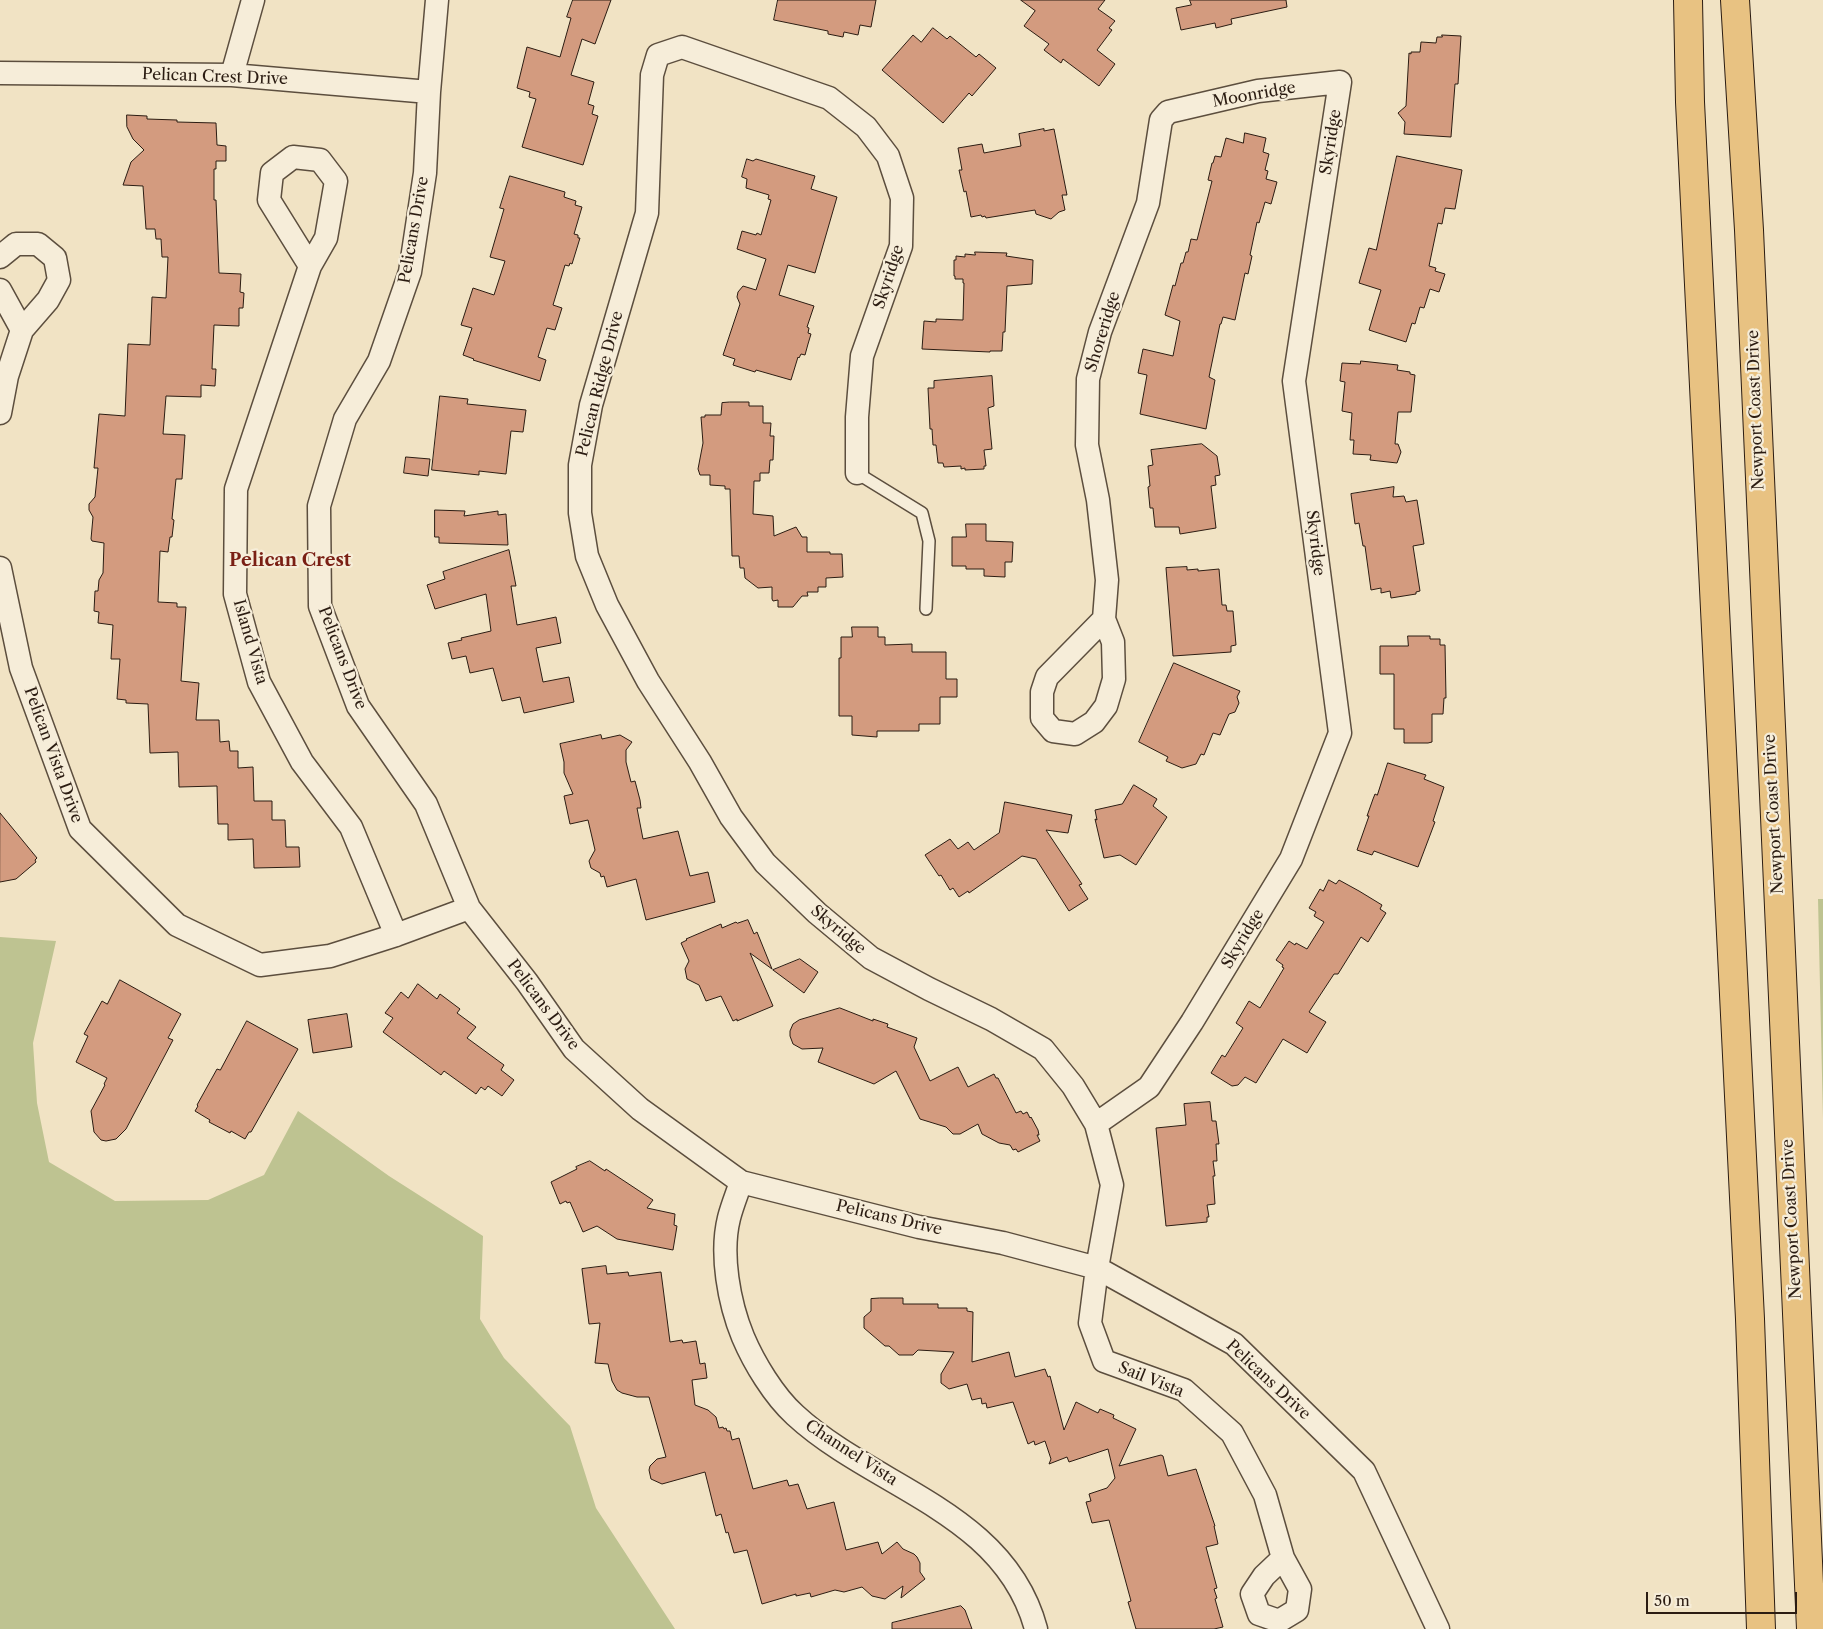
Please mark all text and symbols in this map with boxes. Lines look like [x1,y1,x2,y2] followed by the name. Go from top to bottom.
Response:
[142,65,288,89] street label: Pelican Crest Drive
[1211,78,1297,112] street label: Moonridge
[1316,108,1346,176] street label: Skyridge
[395,175,433,285] street label: Pelicans Drive
[870,243,908,311] street label: Skyridge
[1082,289,1124,375] street label: Shoreridge
[573,309,627,459] street label: Pelican Ridge Drive
[1744,330,1768,490] street label: Newport Coast Drive
[1301,509,1329,577] street label: Skyridge
[229,550,351,572] district label: Pelican Crest
[229,597,271,687] street label: Island Vista
[314,604,370,712] street label: Pelicans Drive
[20,684,86,826] street label: Pelican Vista Drive
[1760,734,1788,894] street label: Newport Coast Drive
[806,901,870,959] street label: Skyridge
[1218,906,1268,972] street label: Skyridge
[503,956,583,1054] street label: Pelicans Drive
[1778,1139,1806,1299] street label: Newport Coast Drive
[834,1196,944,1240] street label: Pelicans Drive
[1222,1336,1314,1424] street label: Pelicans Drive
[1115,1358,1187,1402] street label: Sail Vista
[801,1416,901,1490] street label: Channel Vista
[1648,1582,1799,1614] scale bar
[1654,1591,1690,1610] text: 50 m

